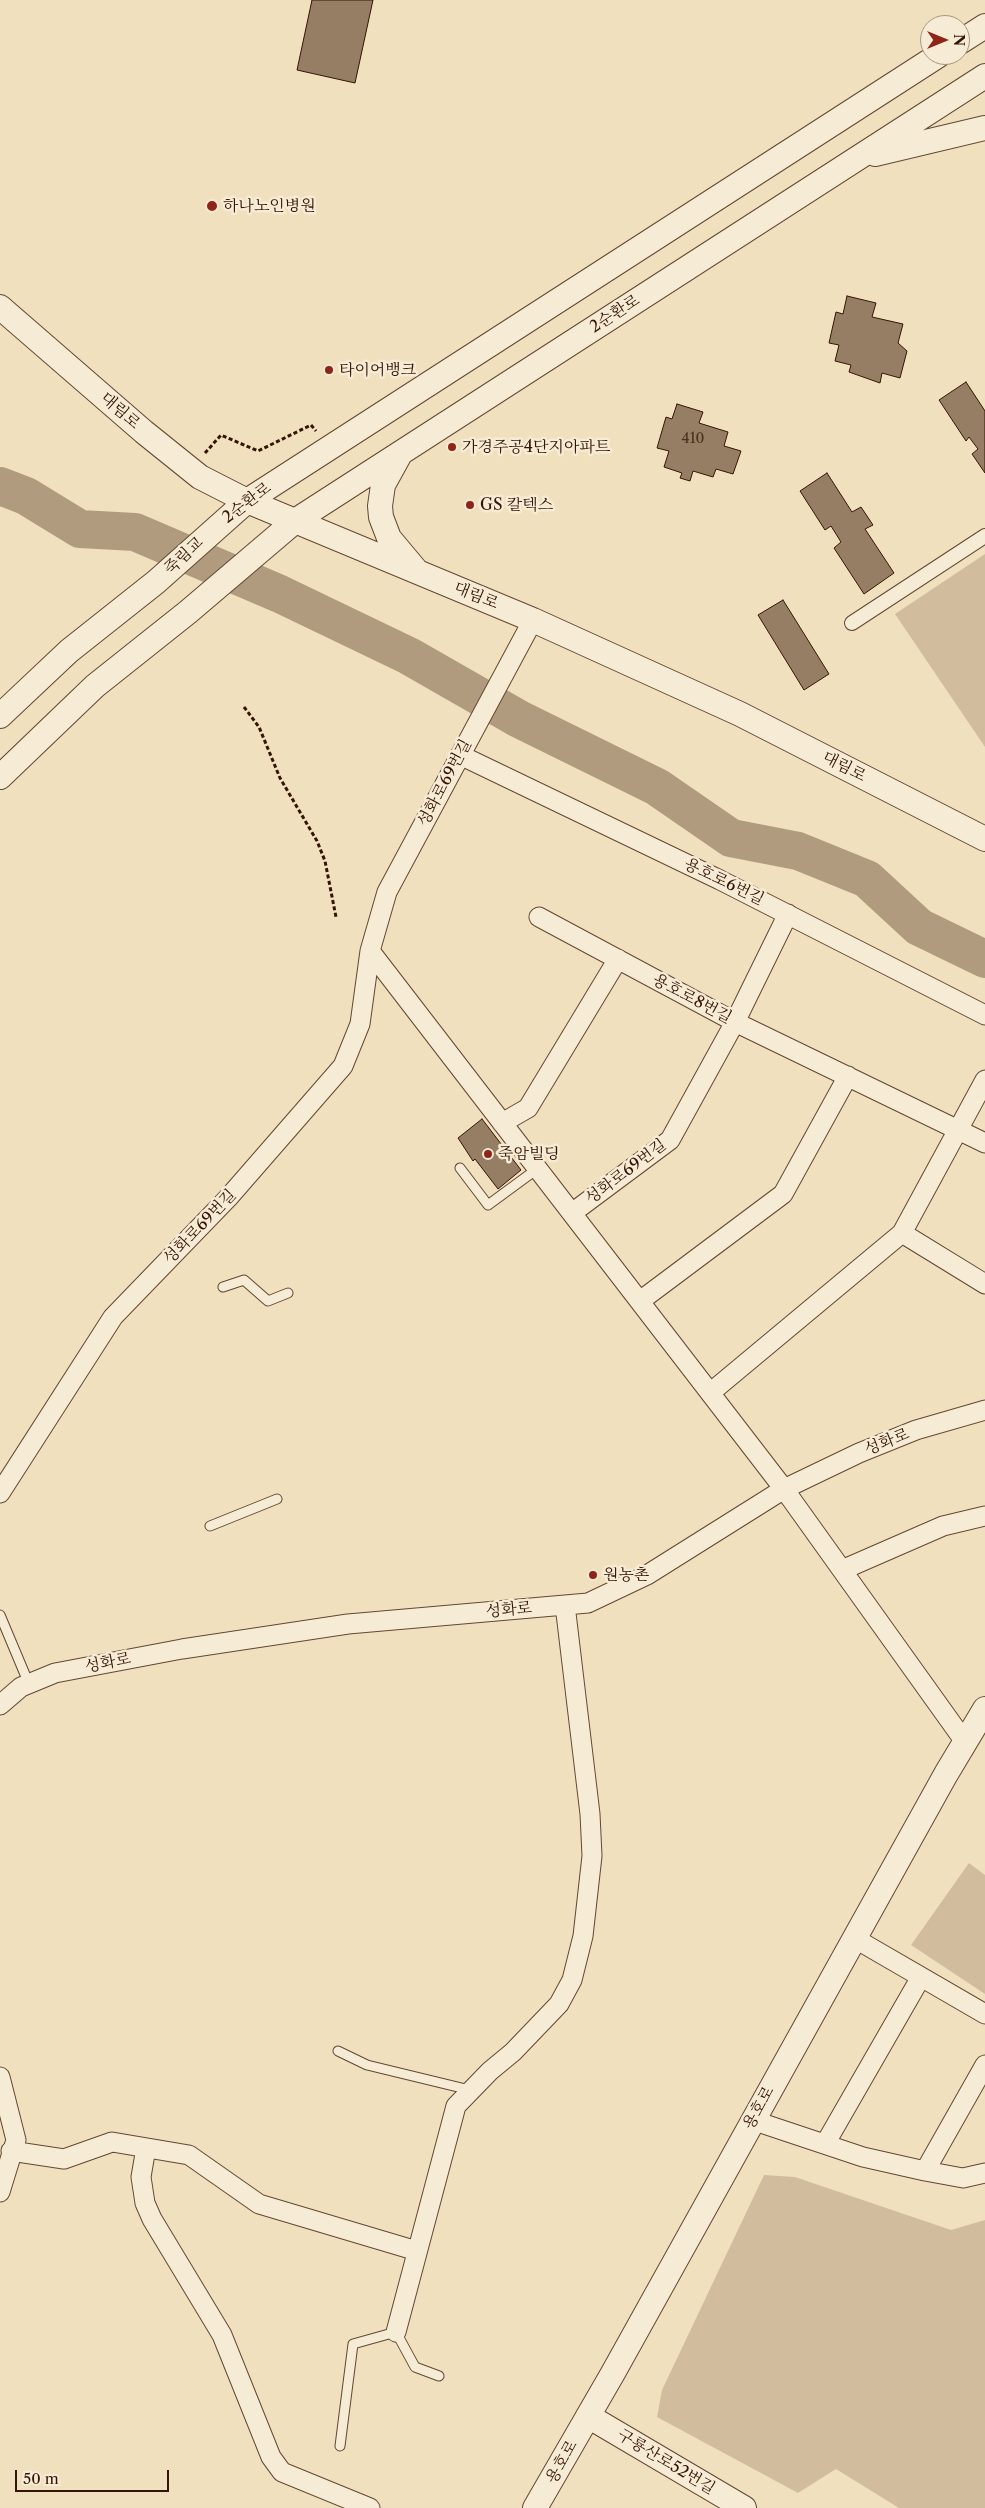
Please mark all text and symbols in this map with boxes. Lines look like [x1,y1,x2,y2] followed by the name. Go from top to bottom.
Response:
[920,15,970,65] north arrow
[950,34,968,46] text: N
[223,196,316,216] place label: 하나노인병원
[205,199,219,213] marker: 하나노인병원
[586,291,644,337] street label: 2순환로
[339,360,416,380] place label: 타이어뱅크
[323,364,335,376] marker: 타이어뱅크
[96,389,144,433] street label: 대림로
[682,431,704,447] house number: 410
[462,437,610,457] place label: 가경주공4단지아파트
[446,441,458,453] marker: 가경주공4단지아파트
[219,479,275,527] street label: 2순환로
[480,495,553,515] place label: GS 칼텍스
[464,499,476,511] marker: GS 칼텍스
[160,533,208,579] street label: 죽림교
[451,578,501,614] street label: 대림로
[414,736,476,830] street label: 성화로69번길
[819,748,869,786] street label: 대림로
[681,854,767,910] street label: 용호로6번길
[649,970,735,1028] street label: 용호로8번길
[582,1135,670,1209] street label: 성화로69번길
[498,1144,560,1164] place label: 죽암빌딩
[482,1148,494,1160] marker: 죽암빌딩
[160,1186,240,1268] street label: 성화로69번길
[862,1424,912,1460] street label: 성화로
[603,1565,649,1585] place label: 원농촌
[587,1569,599,1581] marker: 원농촌
[485,1598,533,1622] street label: 성화로
[83,1649,133,1677] street label: 성화로
[739,2083,779,2133] street label: 용호로
[614,2425,718,2499] street label: 구룡산로52번길
[542,2437,582,2487] street label: 용호로
[18,2460,171,2492] scale bar
[23,2469,59,2488] text: 50 m

